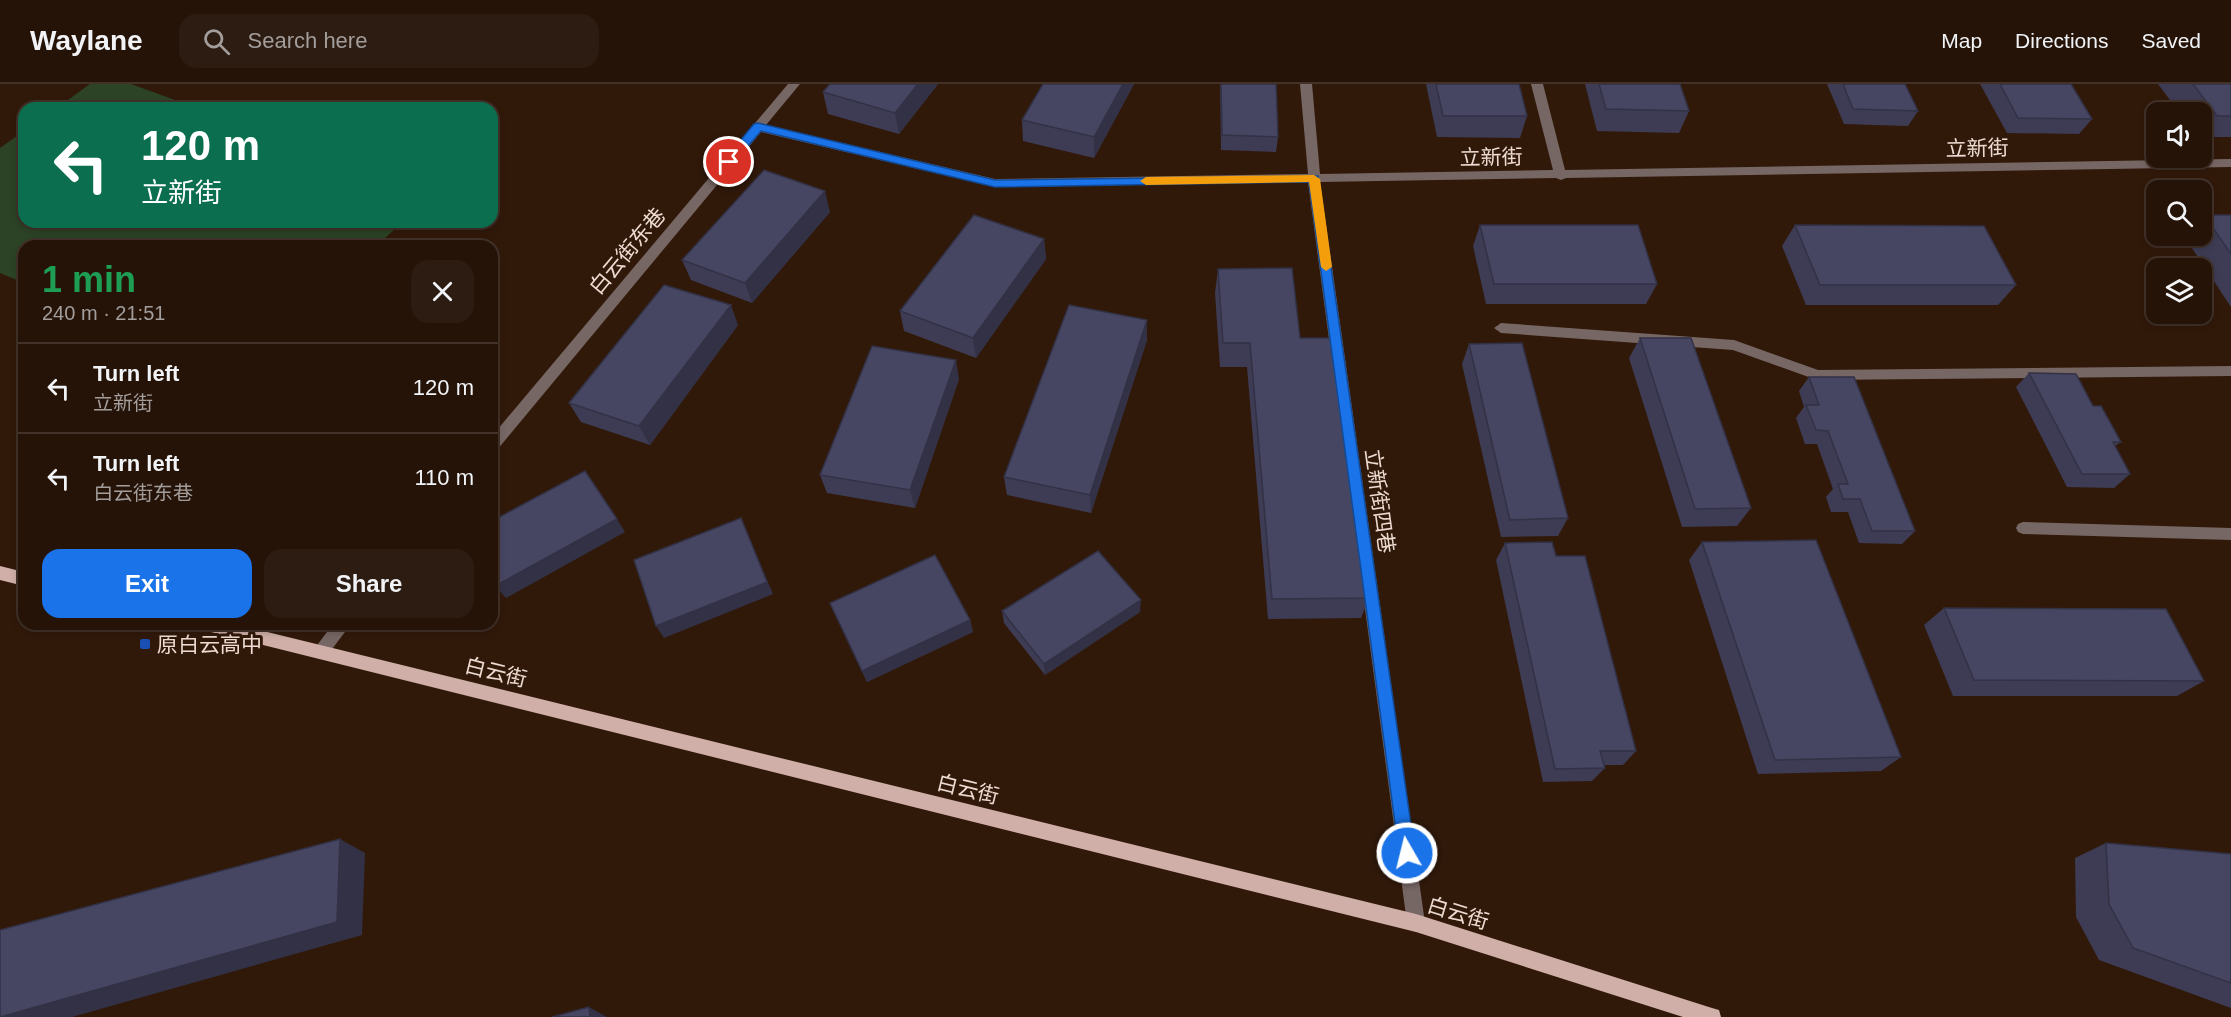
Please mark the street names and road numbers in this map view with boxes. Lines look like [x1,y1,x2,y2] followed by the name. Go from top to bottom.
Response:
[1945,136,2009,160] street label: 立新街
[1459,145,1523,169] street label: 立新街
[584,203,670,299] street label: 白云街东巷
[1361,447,1399,555] street label: 立新街四巷
[463,653,529,691] street label: 白云街
[935,770,1001,808] street label: 白云街
[1425,893,1491,933] street label: 白云街

